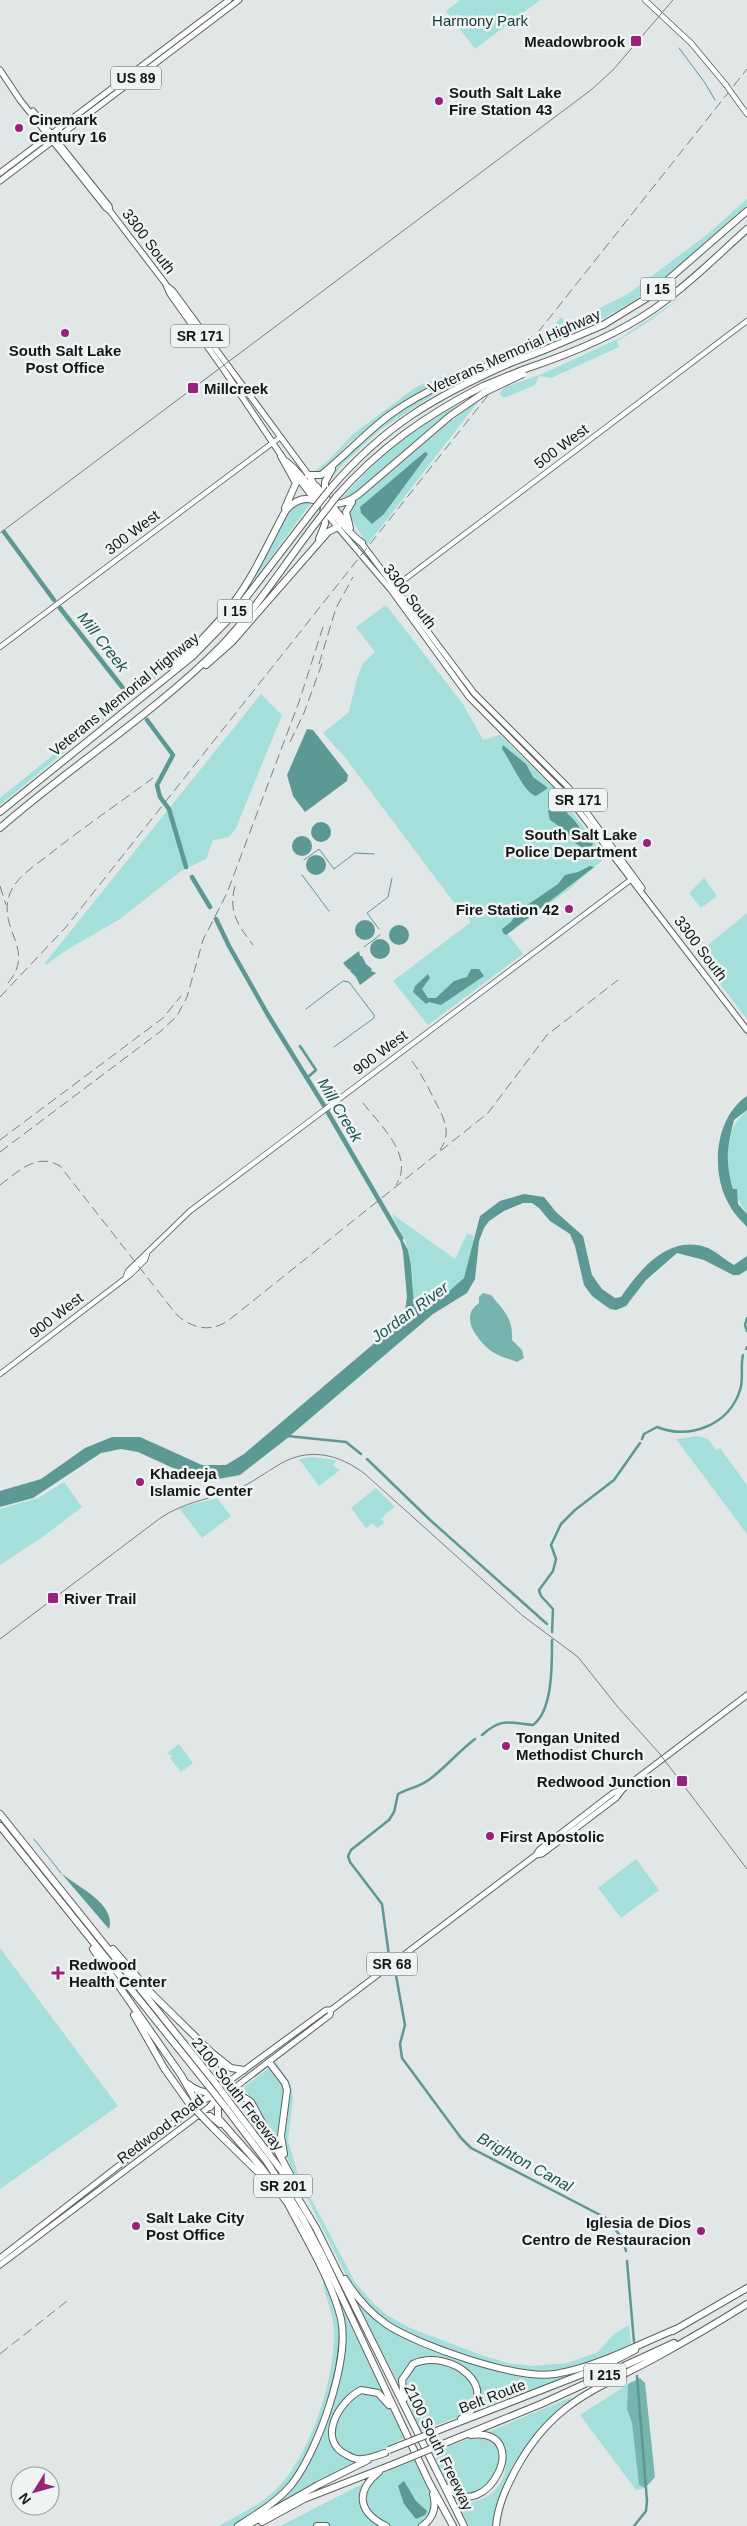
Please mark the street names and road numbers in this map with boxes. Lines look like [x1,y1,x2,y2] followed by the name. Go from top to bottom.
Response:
[111,66,161,90] road number: US 89
[119,205,179,277] street label: 3300 South
[640,278,676,300] road number: I 15
[425,305,603,397] street label: Veterans Memorial Highway
[171,324,229,348] road number: SR 171
[531,420,592,472] street label: 500 West
[102,506,163,558] street label: 300 West
[380,560,440,632] street label: 3300 South
[218,600,252,622] road number: I 15
[46,628,202,759] street label: Veterans Memorial Highway
[549,788,607,812] road number: SR 171
[671,912,731,984] street label: 3300 South
[350,1026,411,1078] street label: 900 West
[26,1288,87,1341] street label: 900 West
[367,1952,417,1976] road number: SR 68
[189,2034,288,2154] street label: 2100 South Freeway
[114,2091,206,2167] street label: Redwood Road
[254,2174,312,2198] road number: SR 201
[584,2364,626,2386] road number: I 215
[456,2376,528,2416] street label: Belt Route
[401,2381,477,2513] street label: 2100 South Freeway

